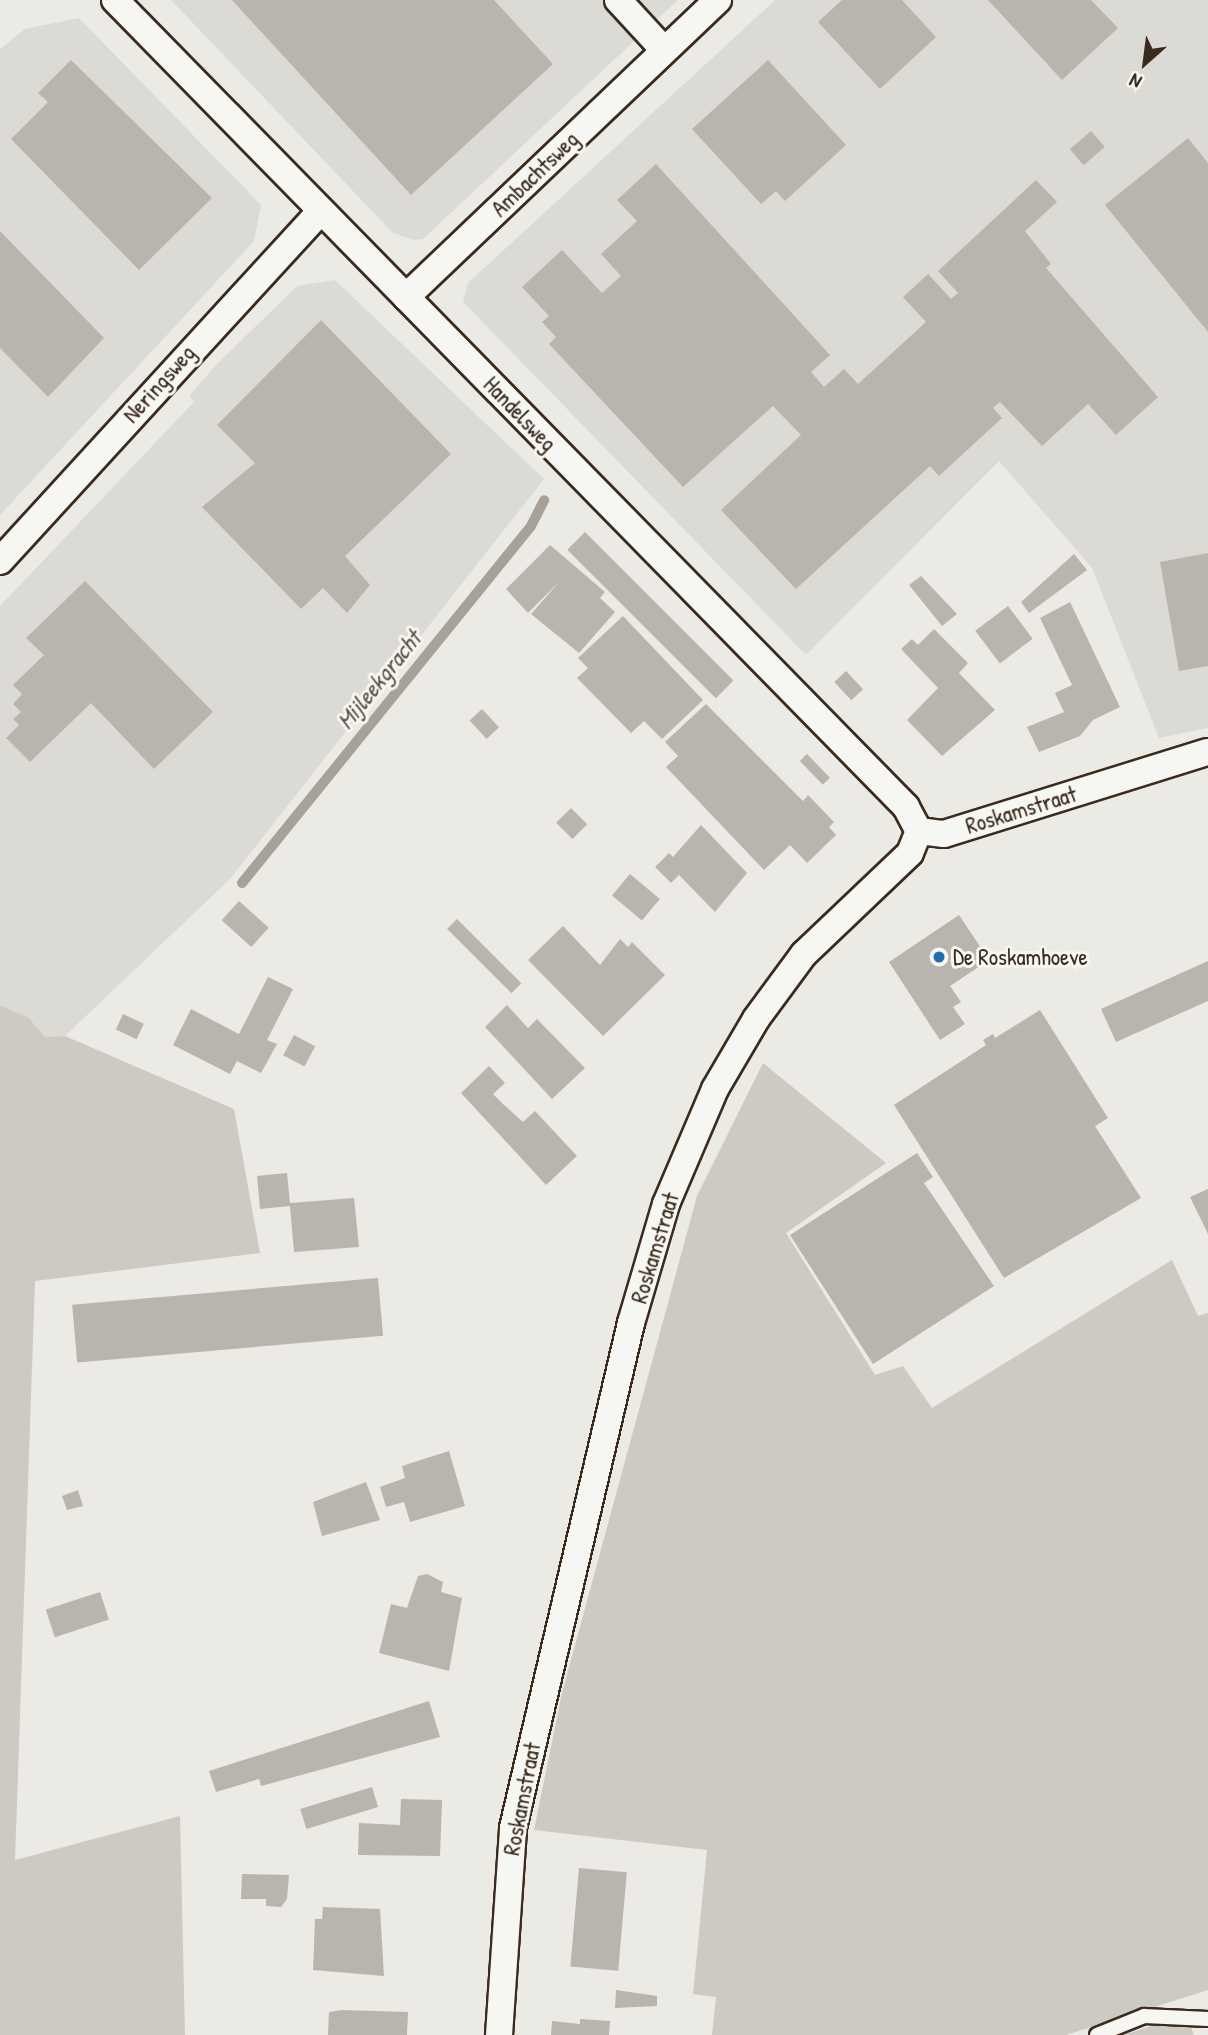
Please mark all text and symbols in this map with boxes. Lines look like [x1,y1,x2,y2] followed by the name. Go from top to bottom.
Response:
[1110,28,1180,98] north arrow
[1125,68,1146,95] text: N
[486,126,584,222] street label: Ambachtsweg
[117,339,201,429] street label: Neringsweg
[478,371,562,457] street label: Handelsweg
[331,625,427,735] water label: Mijleekgracht
[962,780,1080,840] street label: Roskamstraat
[953,943,1088,971] place label: De Roskamhoeve
[931,949,947,965] marker: De Roskamhoeve
[625,1189,685,1307] street label: Roskamstraat
[498,1740,546,1858] street label: Roskamstraat

